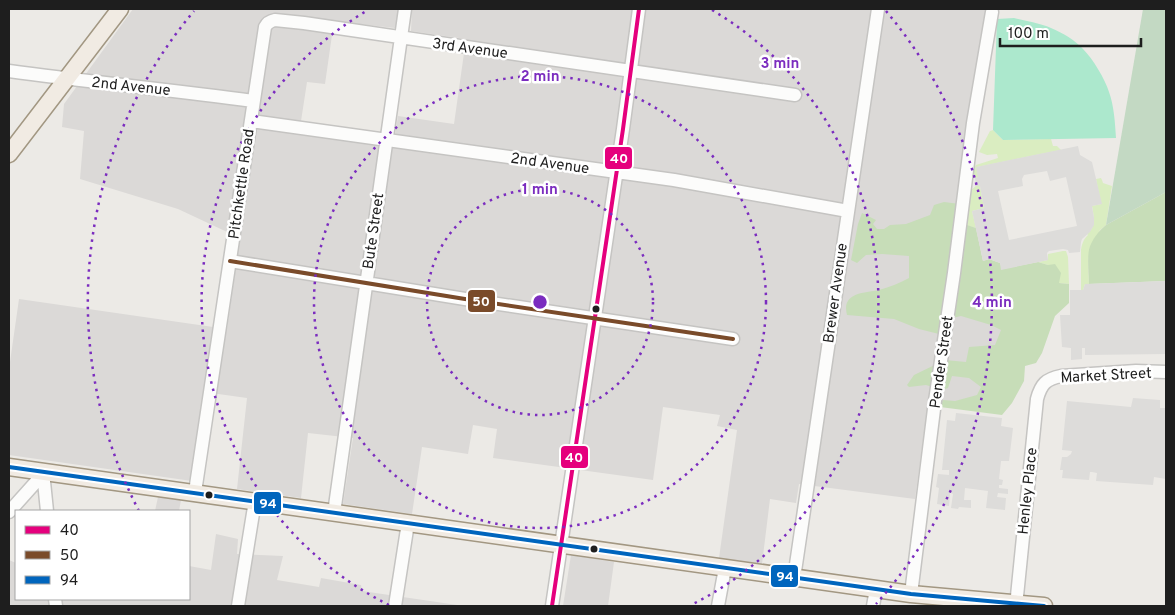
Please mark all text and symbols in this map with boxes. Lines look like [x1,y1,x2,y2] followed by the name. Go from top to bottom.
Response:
[1000,15,1141,47] scale bar
[1008,25,1049,44] text: 100 m
[431,35,509,64] street label: 3rd Avenue
[760,55,800,74] text: 3 min
[520,68,560,87] text: 2 min
[90,74,171,101] street label: 2nd Avenue
[225,128,260,241] street label: Pitchkettle Road
[604,146,633,170] line badge: 40
[509,150,590,179] street label: 2nd Avenue
[610,151,628,168] text: 40
[522,181,558,200] text: 1 min
[360,192,389,271] street label: Bute Street
[820,242,853,345] street label: Brewer Avenue
[467,289,496,313] line badge: 50
[531,293,549,311] centre of rings
[472,294,490,311] text: 50
[972,294,1012,313] text: 4 min
[591,304,601,314] unlabelled marker
[927,314,958,410] street label: Pender Street
[1060,365,1152,388] street label: Market Street
[560,445,589,469] line badge: 40
[1014,447,1043,536] street label: Henley Place
[565,450,583,467] text: 40
[204,490,214,500] unlabelled marker
[253,491,282,515] line badge: 94
[259,496,277,513] text: 94
[15,510,190,600] legend
[60,522,79,541] text: 40
[589,544,599,554] unlabelled marker
[60,547,79,566] text: 50
[770,564,799,588] line badge: 94
[776,569,794,586] text: 94
[60,572,78,591] text: 94

